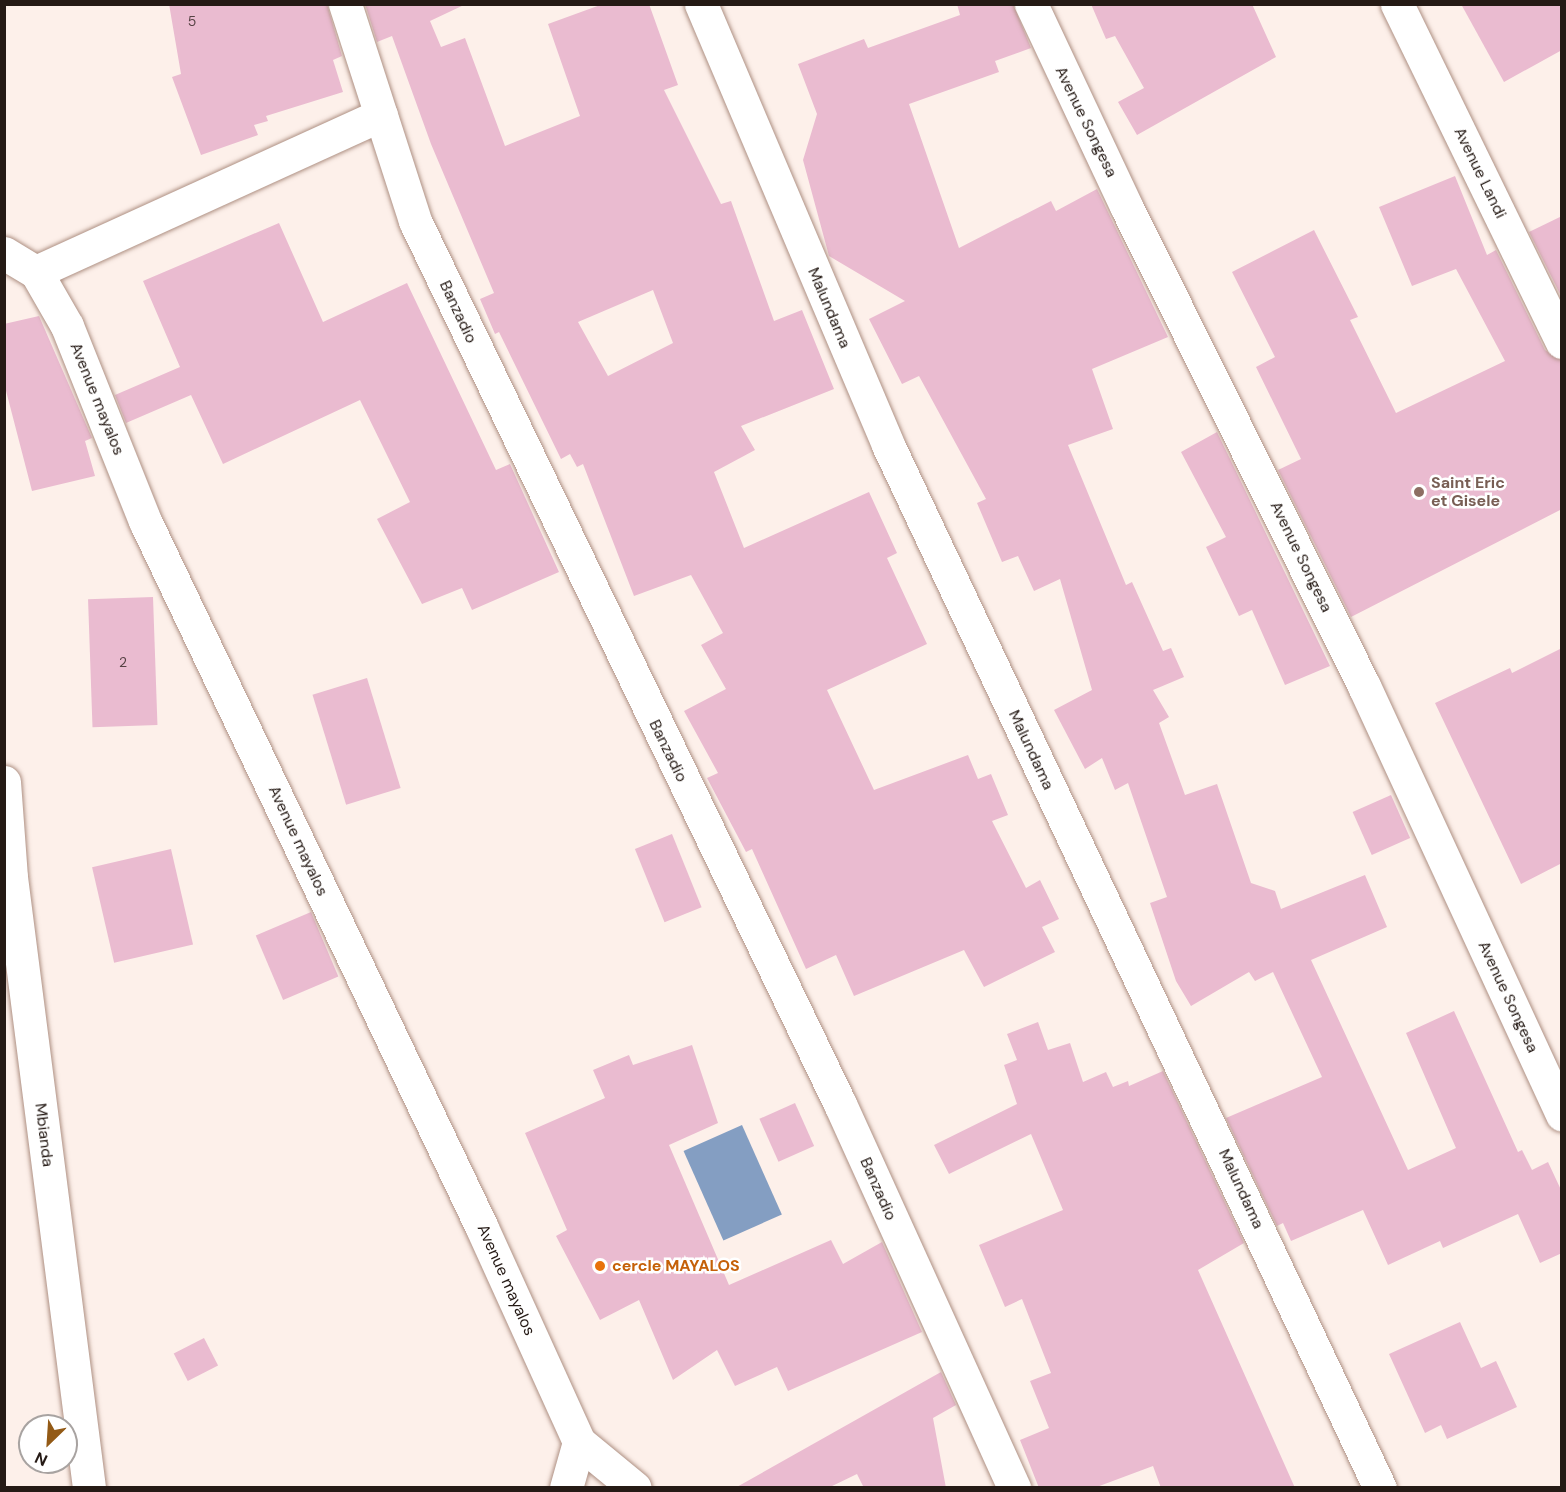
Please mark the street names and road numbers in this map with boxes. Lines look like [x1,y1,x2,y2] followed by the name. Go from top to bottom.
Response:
[1051,63,1121,181] street label: Avenue Songesa
[1450,124,1510,222] street label: Avenue Landi
[803,265,855,351] street label: Malundama
[435,278,481,346] street label: Banzadio
[66,340,128,458] street label: Avenue mayalos
[1266,498,1336,616] street label: Avenue Songesa
[1004,707,1058,793] street label: Malundama
[645,717,691,785] street label: Banzadio
[264,783,332,899] street label: Avenue mayalos
[1474,938,1542,1056] street label: Avenue Songesa
[31,1102,57,1168] street label: Mbianda
[1214,1146,1268,1232] street label: Malundama
[856,1155,900,1223] street label: Banzadio
[473,1221,539,1339] street label: Avenue mayalos

